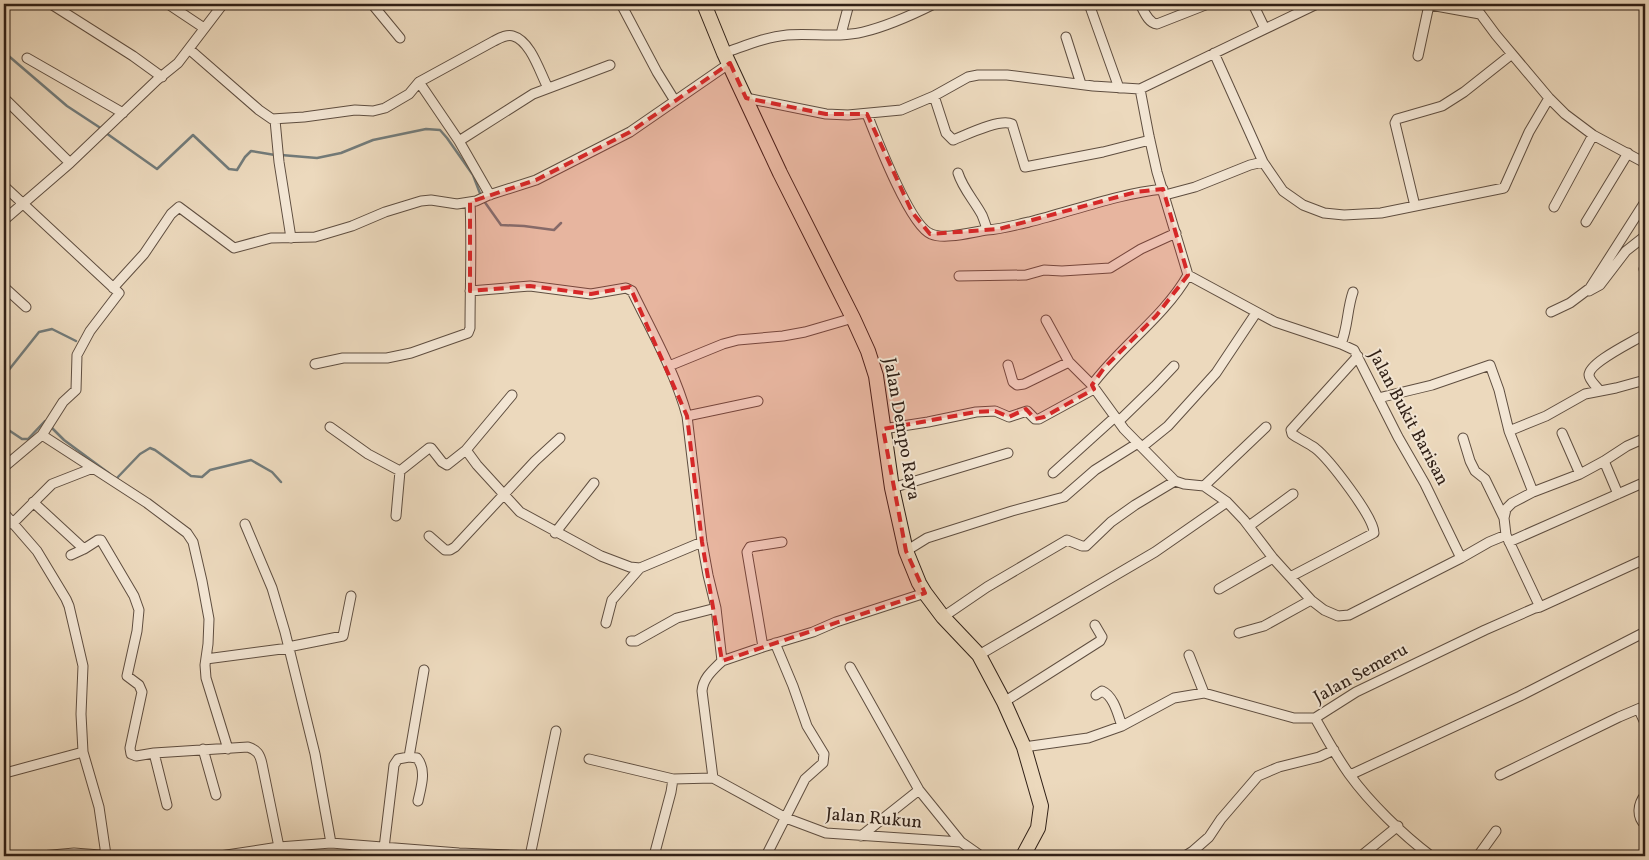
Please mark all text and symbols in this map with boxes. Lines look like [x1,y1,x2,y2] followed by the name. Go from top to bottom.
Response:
[1362,346,1455,491] street label: Jalan Bukit Barisan
[876,356,926,502] street label: Jalan Dempo Raya
[1309,638,1413,710] street label: Jalan Semeru
[825,802,924,836] street label: Jalan Rukun

